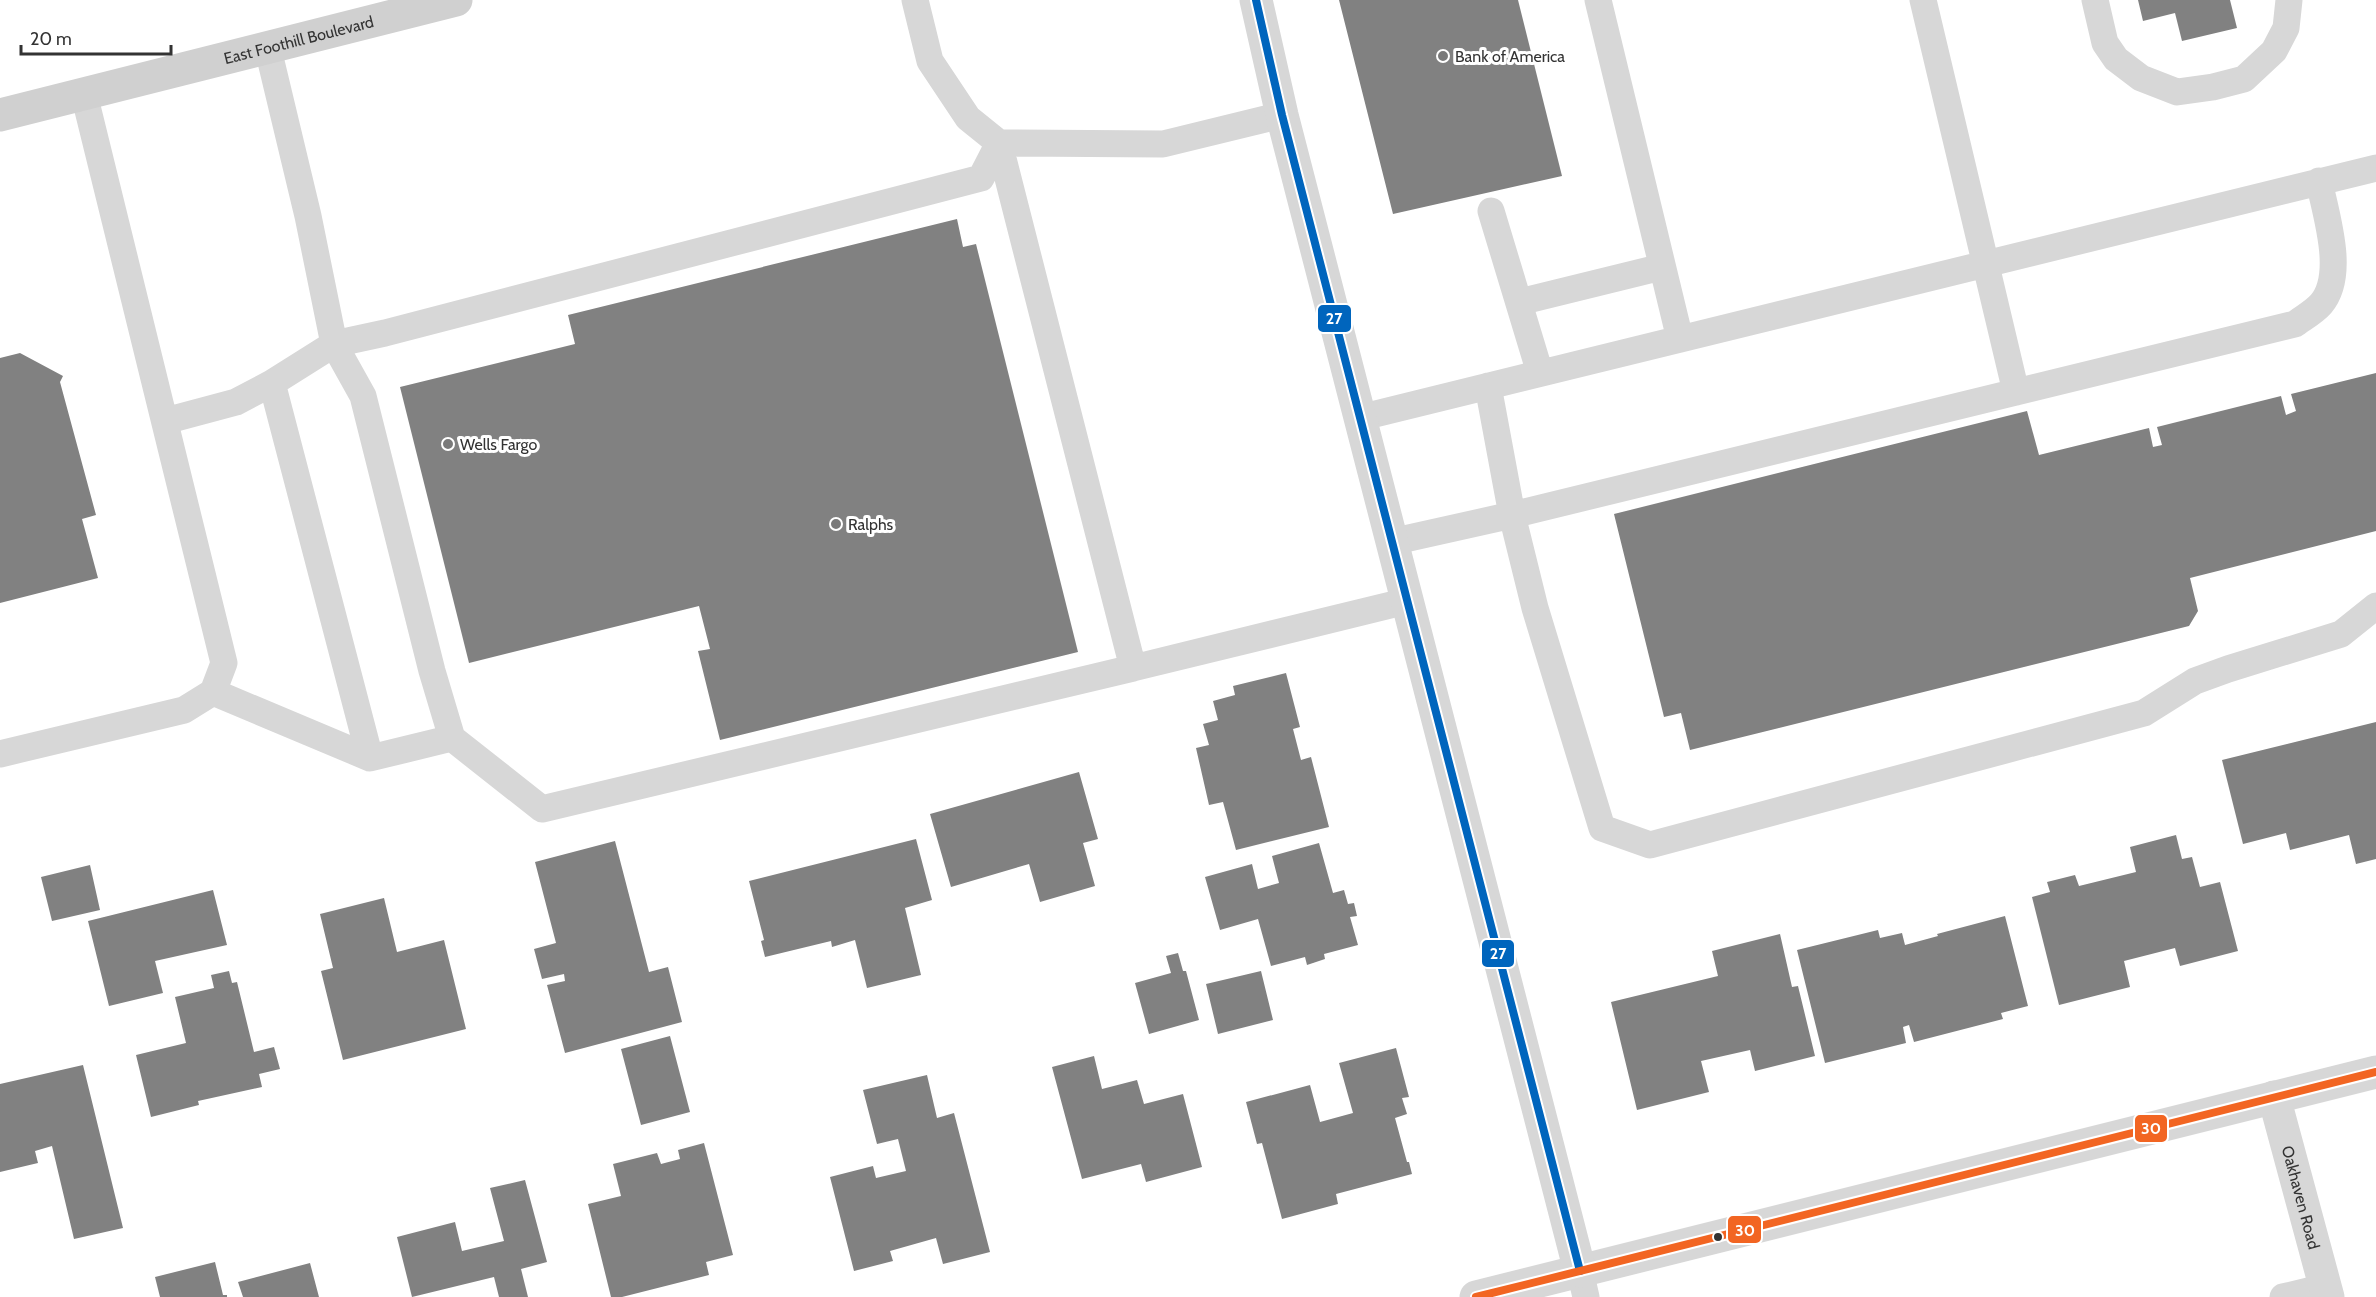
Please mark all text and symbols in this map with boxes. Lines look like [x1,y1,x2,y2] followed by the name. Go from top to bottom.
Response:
[222,12,376,68] street label: East Foothill Boulevard
[21,18,171,56] scale bar
[30,28,72,50] text: 20 m
[1455,47,1565,66] place label: Bank of America
[1436,49,1450,63] marker: Bank of America
[1317,304,1352,333] line badge: 27
[1326,309,1343,328] text: 27
[460,435,538,454] place label: Wells Fargo
[441,437,455,451] marker: Wells Fargo
[848,515,894,534] place label: Ralphs
[829,517,843,531] marker: Ralphs
[1481,939,1515,968] line badge: 27
[1490,944,1507,963] text: 27
[2134,1114,2168,1143] line badge: 30
[2141,1119,2161,1138] text: 30
[2278,1144,2324,1251] street label: Oakhaven Road
[1727,1215,1762,1244] line badge: 30
[1735,1221,1755,1240] text: 30
[1712,1231,1724,1243] unlabelled marker

